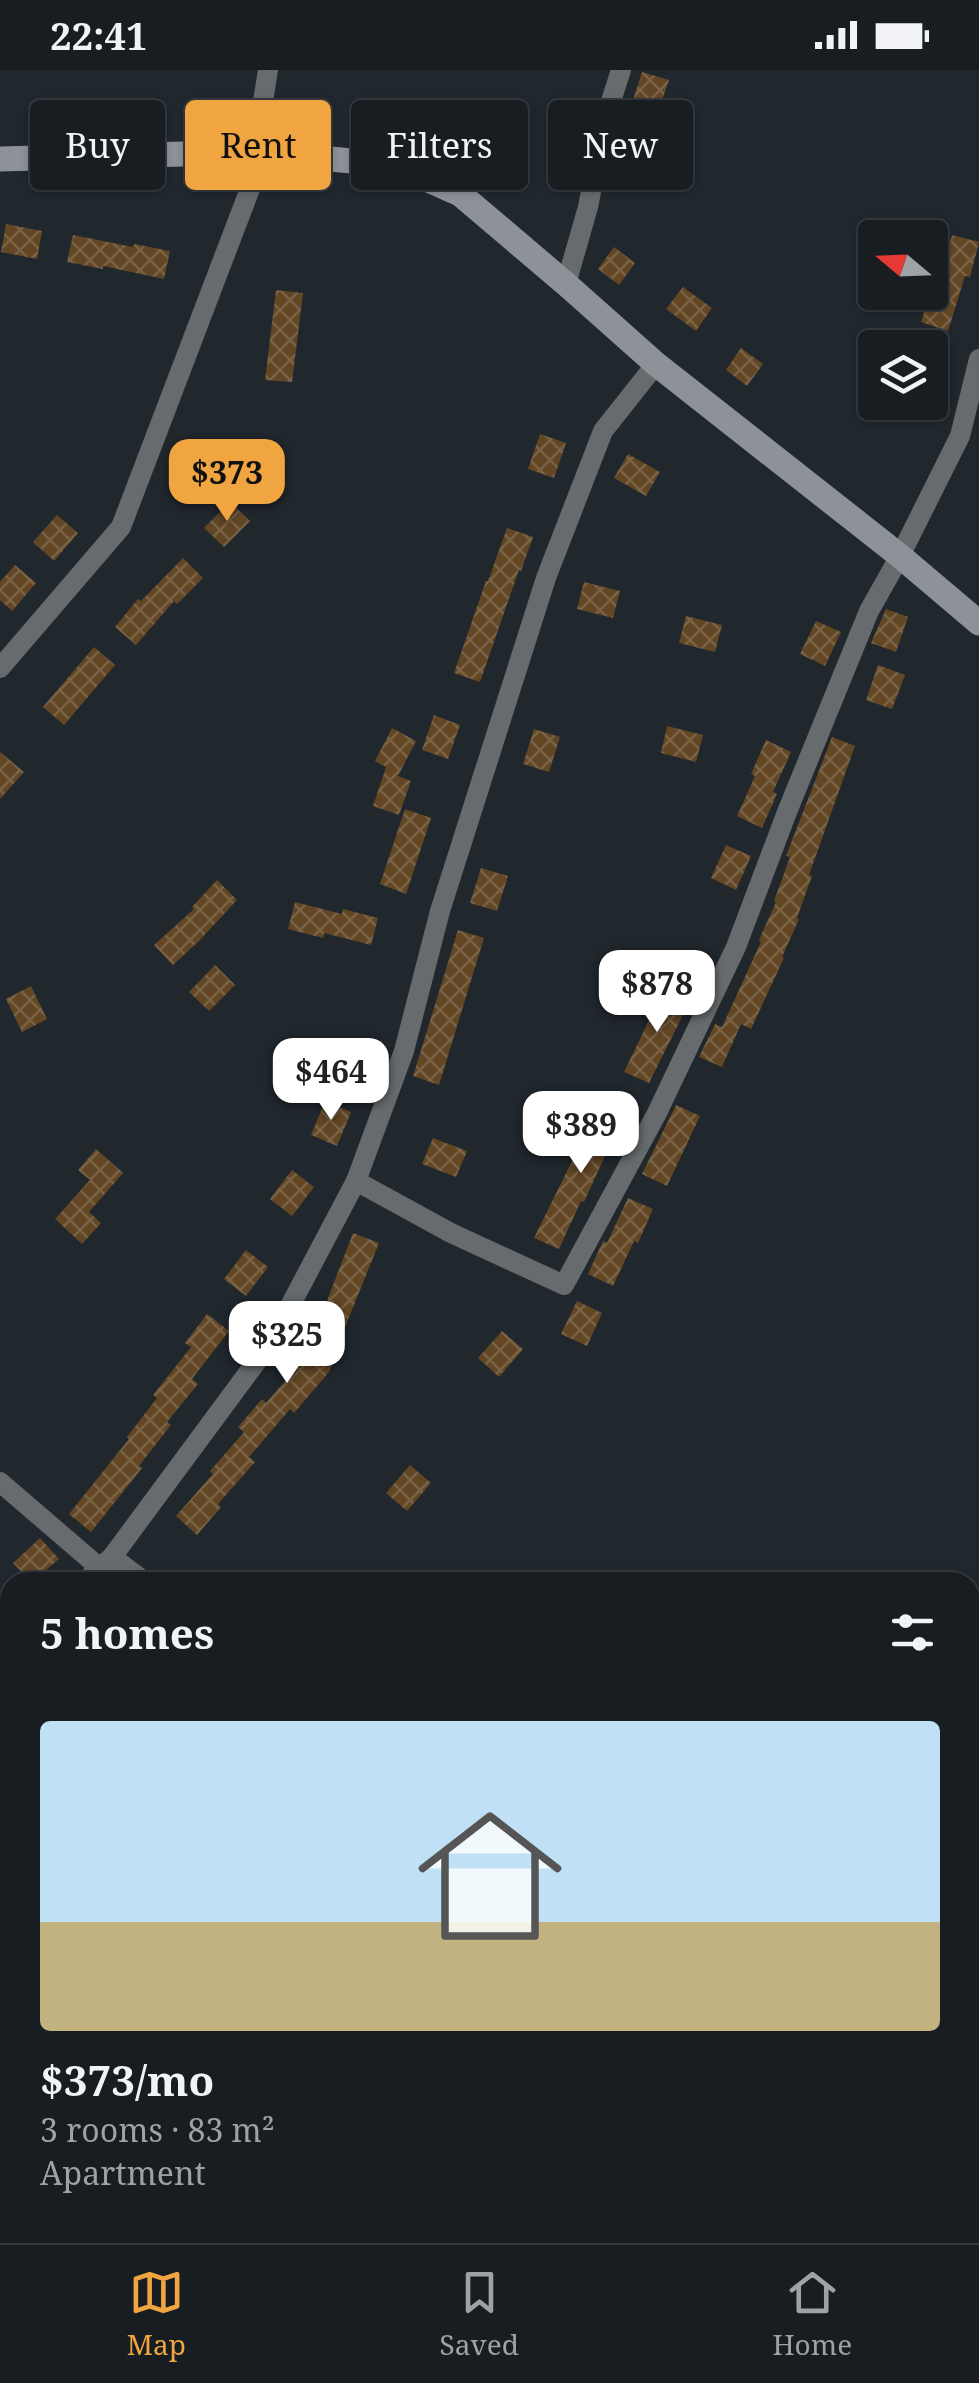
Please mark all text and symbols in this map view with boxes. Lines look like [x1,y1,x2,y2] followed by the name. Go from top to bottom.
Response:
[50,9,147,61] text: 22:41
[30,100,165,190] chip: Buy
[185,100,331,190] chip: Rent
[351,100,528,190] chip: Filters
[548,100,693,190] chip: New
[858,220,948,310] north arrow
[858,220,948,420] map controls
[858,330,948,420] button: layers
[168,439,286,524] pin: $373
[191,450,263,493] text: $373
[598,950,716,1035] pin: $878
[621,961,693,1004] text: $878
[272,1038,390,1123] pin: $464
[295,1049,367,1092] text: $464
[522,1091,640,1176] pin: $389
[545,1102,617,1145] text: $389
[228,1301,346,1386] pin: $325
[251,1312,323,1355] text: $325
[40,1604,214,1661] text: 5 homes
[885,1605,940,1660] icon: filters
[400,1786,580,1966] icon: home
[40,2051,214,2108] text: $373/mo
[40,2108,275,2151] text: 3 rooms · 83 m²
[40,2151,206,2194] text: Apartment
[127,2265,186,2363] tab: Map
[440,2265,519,2363] tab: Saved
[772,2265,852,2363] tab: Home

